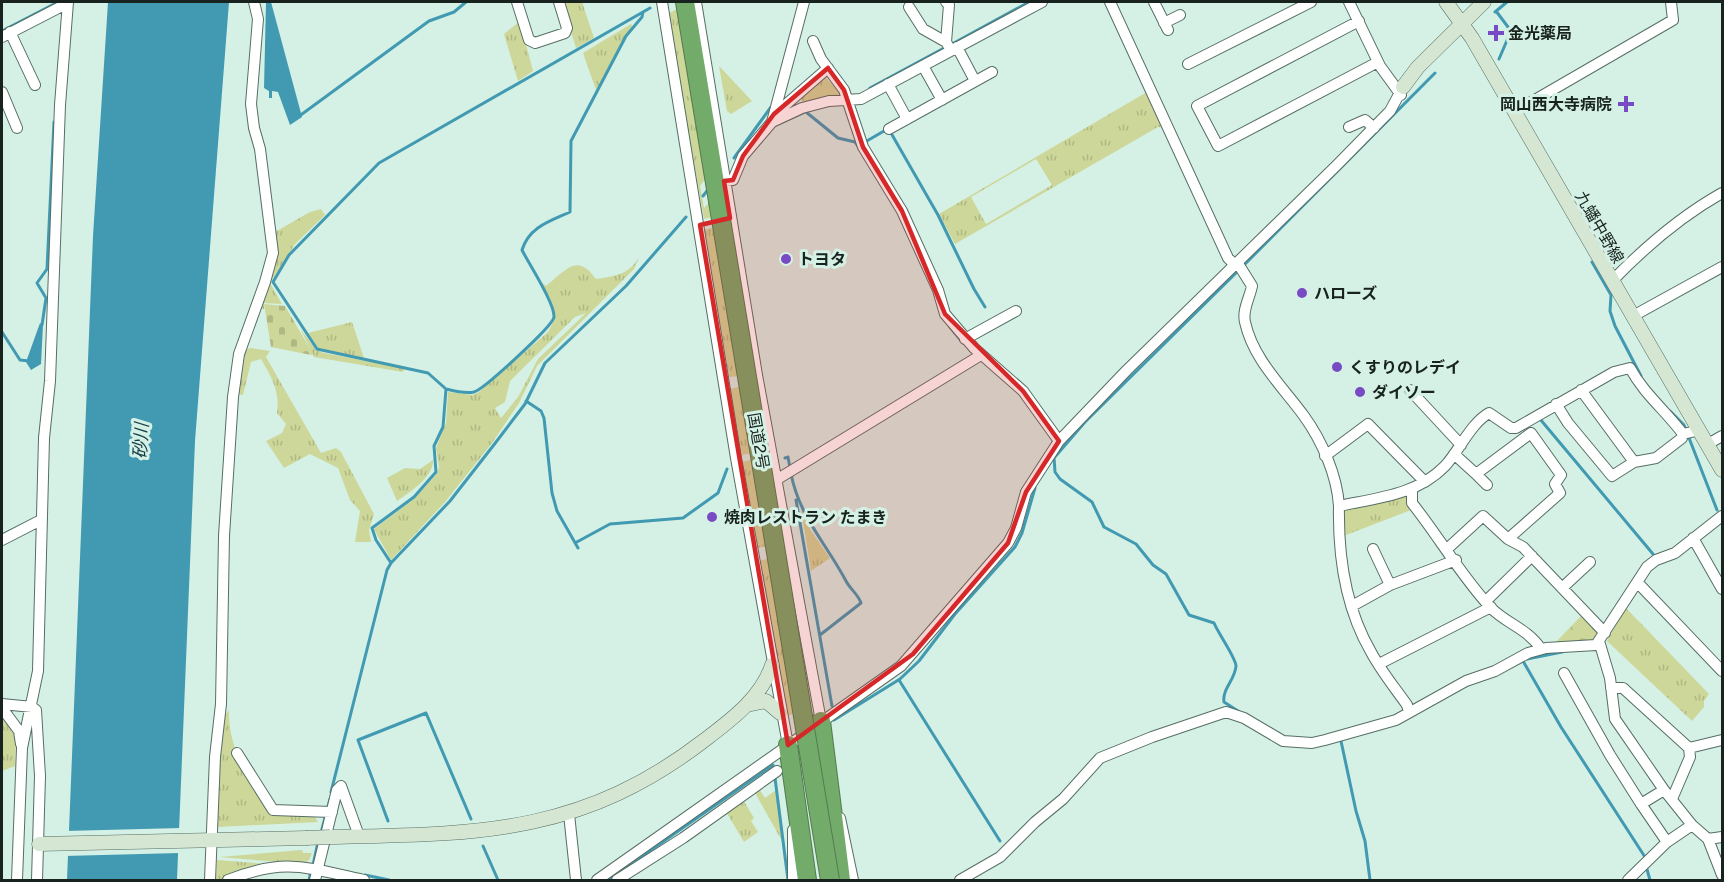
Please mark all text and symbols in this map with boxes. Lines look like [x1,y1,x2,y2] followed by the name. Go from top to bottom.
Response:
[1508,24,1572,43] place label: 金光薬局
[1489,26,1503,40] marker: 金光薬局
[1500,95,1612,114] place label: 岡山西大寺病院
[1617,95,1635,113] marker: 岡山西大寺病院
[1571,188,1628,267] street label: 九蟠中野線
[798,250,846,269] place label: トヨタ
[779,252,793,266] marker: トヨタ
[1314,284,1377,303] place label: ハローズ
[1295,286,1309,300] marker: ハローズ
[1349,358,1461,377] place label: くすりのレデイ
[1330,360,1344,374] marker: くすりのレデイ
[1372,383,1436,402] place label: ダイソー
[1353,385,1367,399] marker: ダイソー
[744,411,773,471] street label: 国道2号
[129,420,152,459] water label: 砂川
[724,508,887,527] place label: 焼肉レストラン たまき
[705,510,719,524] marker: 焼肉レストラン たまき

